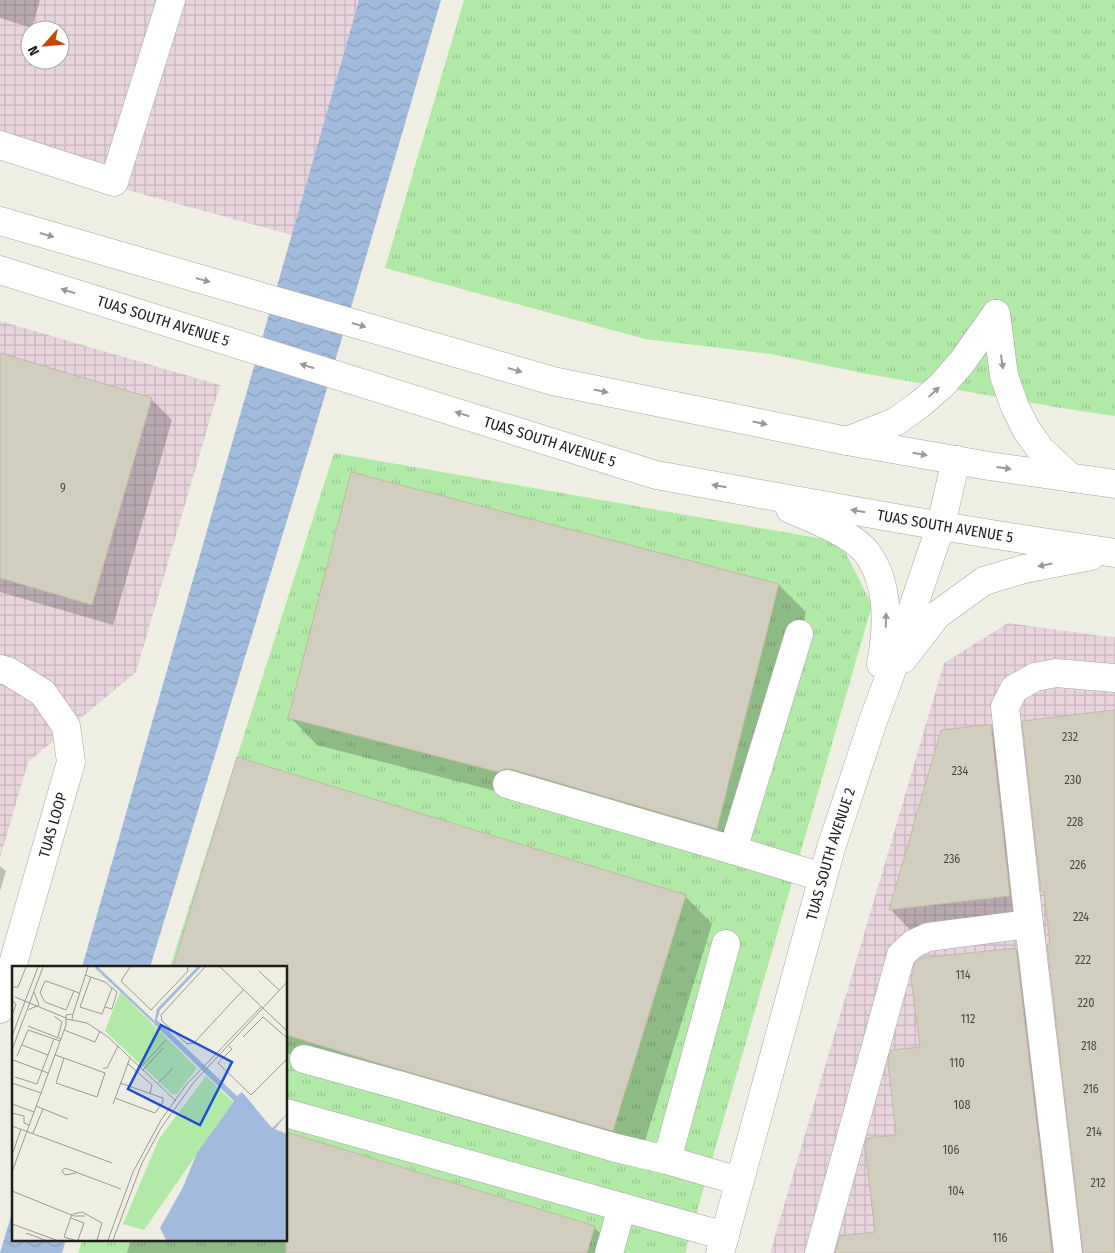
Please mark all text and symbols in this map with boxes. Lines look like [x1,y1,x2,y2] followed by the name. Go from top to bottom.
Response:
[20,20,70,70] north arrow
[24,43,43,58] text: N
[39,231,54,239] one-way arrow
[195,276,211,284] one-way arrow
[61,287,76,295] one-way arrow
[95,292,232,350] street label: TUAS SOUTH AVENUE 5
[352,322,367,330] one-way arrow
[998,355,1006,371] one-way arrow
[299,361,314,369] one-way arrow
[508,367,523,375] one-way arrow
[928,386,940,398] one-way arrow
[593,387,608,395] one-way arrow
[455,410,470,418] one-way arrow
[481,413,618,471] street label: TUAS SOUTH AVENUE 5
[752,420,768,428] one-way arrow
[912,450,928,458] one-way arrow
[996,465,1012,473] one-way arrow
[60,481,66,495] house number: 9
[711,482,727,490] one-way arrow
[850,506,866,514] one-way arrow
[876,506,1015,546] street label: TUAS SOUTH AVENUE 5
[1036,561,1052,569] one-way arrow
[882,612,890,628] one-way arrow
[1062,730,1078,744] house number: 232
[952,764,968,778] house number: 234
[1065,773,1081,787] house number: 230
[803,785,859,922] street label: TUAS SOUTH AVENUE 2
[35,790,71,860] street label: TUAS LOOP
[1067,815,1083,829] house number: 228
[944,852,960,866] house number: 236
[1070,858,1086,872] house number: 226
[1073,910,1089,924] house number: 224
[1075,953,1091,967] house number: 222
[12,966,288,1240] inset map
[955,968,971,982] house number: 114
[1078,996,1094,1010] house number: 220
[961,1012,975,1026] house number: 112
[1081,1039,1097,1053] house number: 218
[949,1056,965,1070] house number: 110
[1083,1082,1099,1096] house number: 216
[954,1098,970,1112] house number: 108
[1086,1125,1102,1139] house number: 214
[943,1143,959,1157] house number: 106
[1090,1176,1106,1190] house number: 212
[948,1184,965,1198] house number: 104
[992,1231,1008,1245] house number: 116

